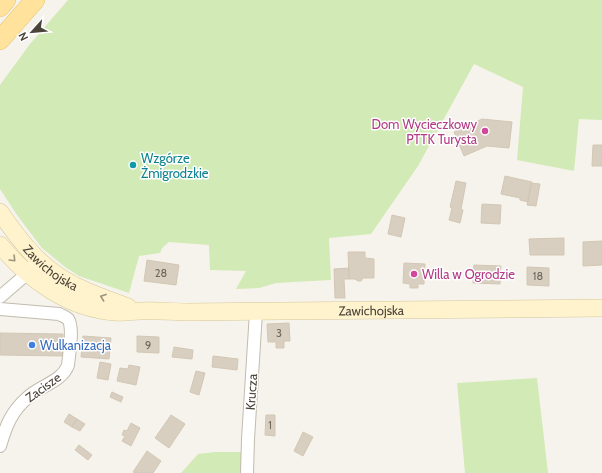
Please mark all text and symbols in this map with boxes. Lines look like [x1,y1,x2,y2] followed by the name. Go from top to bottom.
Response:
[12,12,52,52] north arrow
[15,30,31,43] text: N
[372,116,478,147] place label: Dom Wycieczkowy PTTK Turysta
[480,126,490,136] marker: Dom Wycieczkowy PTTK Turysta
[141,150,209,181] place label: Wzgórze Żmigrodzkie
[128,160,138,170] marker: Wzgórze Żmigrodzkie
[20,241,82,294] street label: Zawichojska
[8,254,16,262] one-way arrow
[155,266,167,280] house number: 28
[422,266,515,282] place label: Willa w Ogrodzie
[409,269,419,279] marker: Willa w Ogrodzie
[533,269,543,283] house number: 18
[100,294,107,302] one-way arrow
[338,302,405,319] street label: Zawichojska
[276,326,282,340] house number: 3
[40,337,112,354] place label: Wulkanizacja
[145,338,151,352] house number: 9
[27,340,37,350] marker: Wulkanizacja
[22,369,64,405] street label: Zacisze
[242,372,260,411] street label: Krucza
[268,418,272,432] house number: 1

